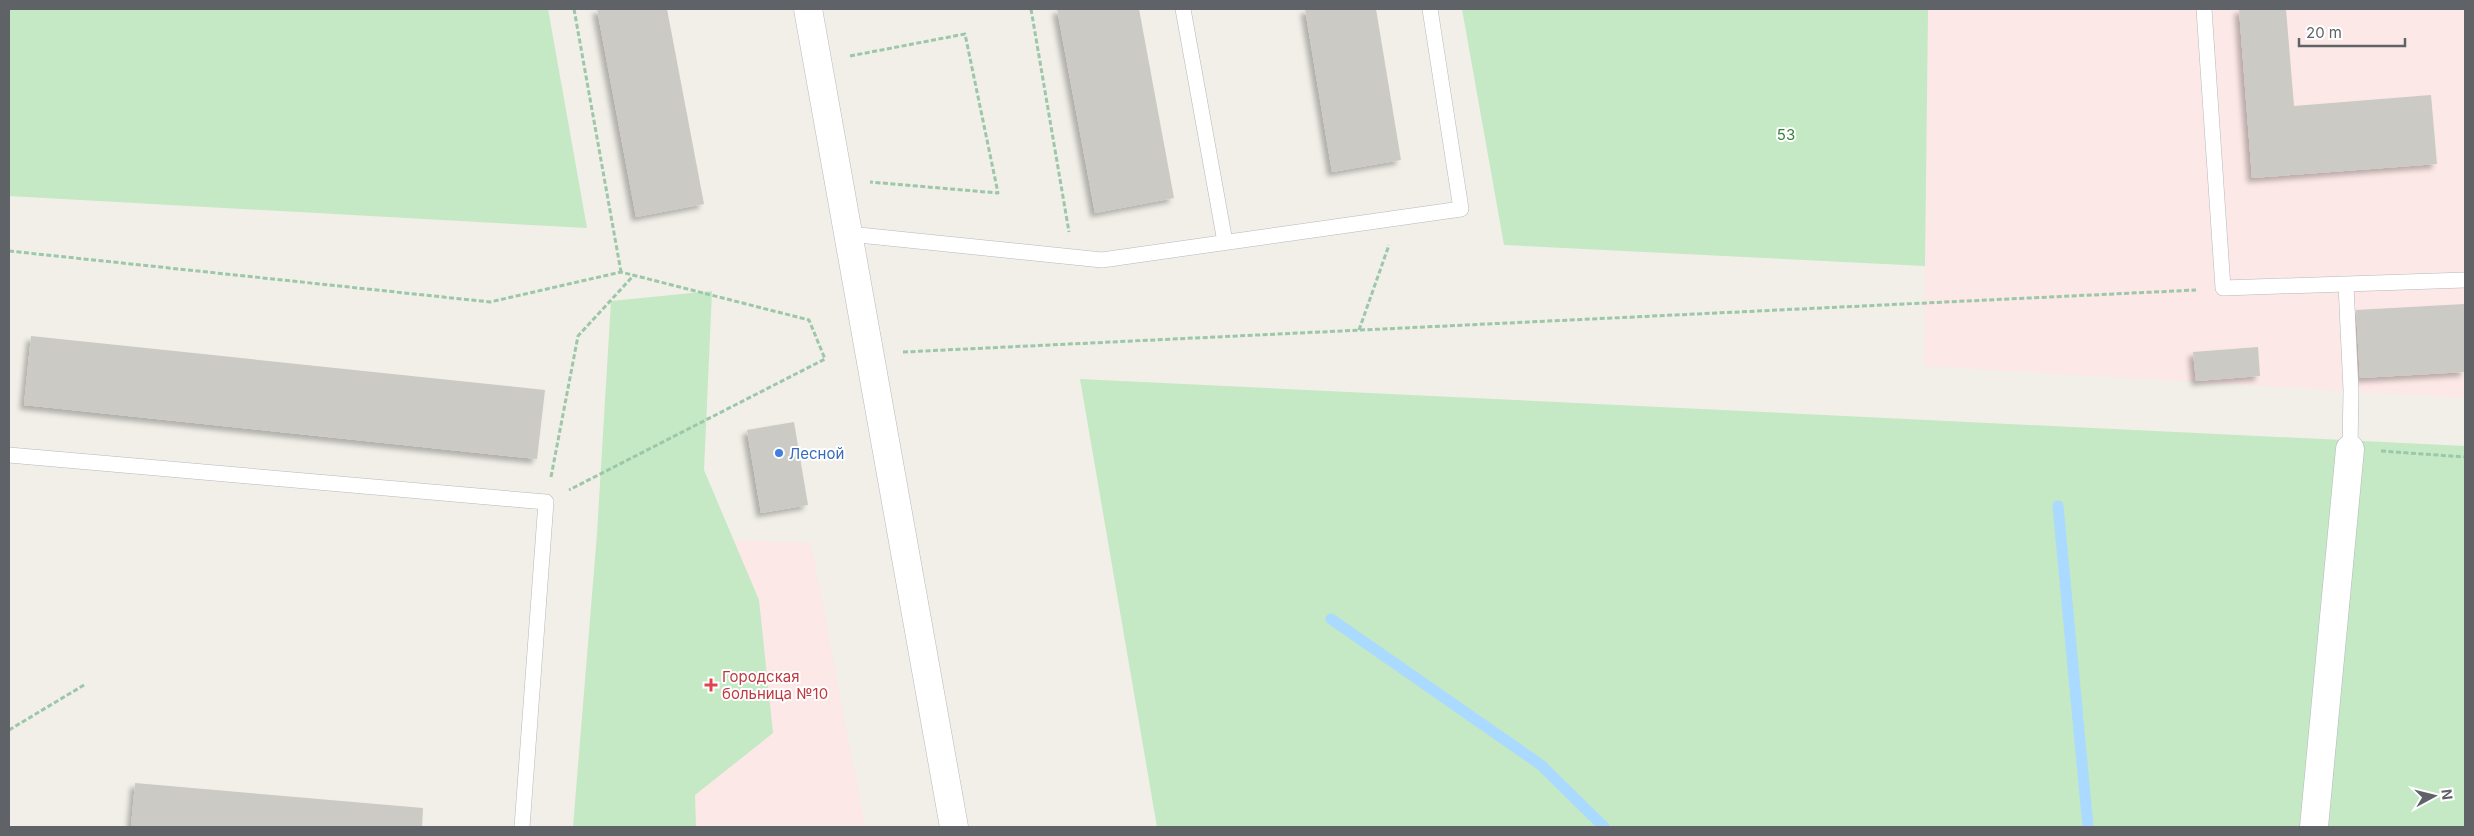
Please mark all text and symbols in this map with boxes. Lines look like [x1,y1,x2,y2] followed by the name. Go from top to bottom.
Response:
[2299,15,2405,47] scale bar
[2306,23,2342,42] text: 20 m
[1777,125,1795,144] park label: 53
[789,444,844,463] place label: Лесной
[773,447,785,459] marker: Лесной
[722,667,828,703] place label: Городская больница №10
[704,678,718,692] marker: Городская больница №10
[2409,771,2459,821] north arrow
[2438,788,2456,801] text: N

